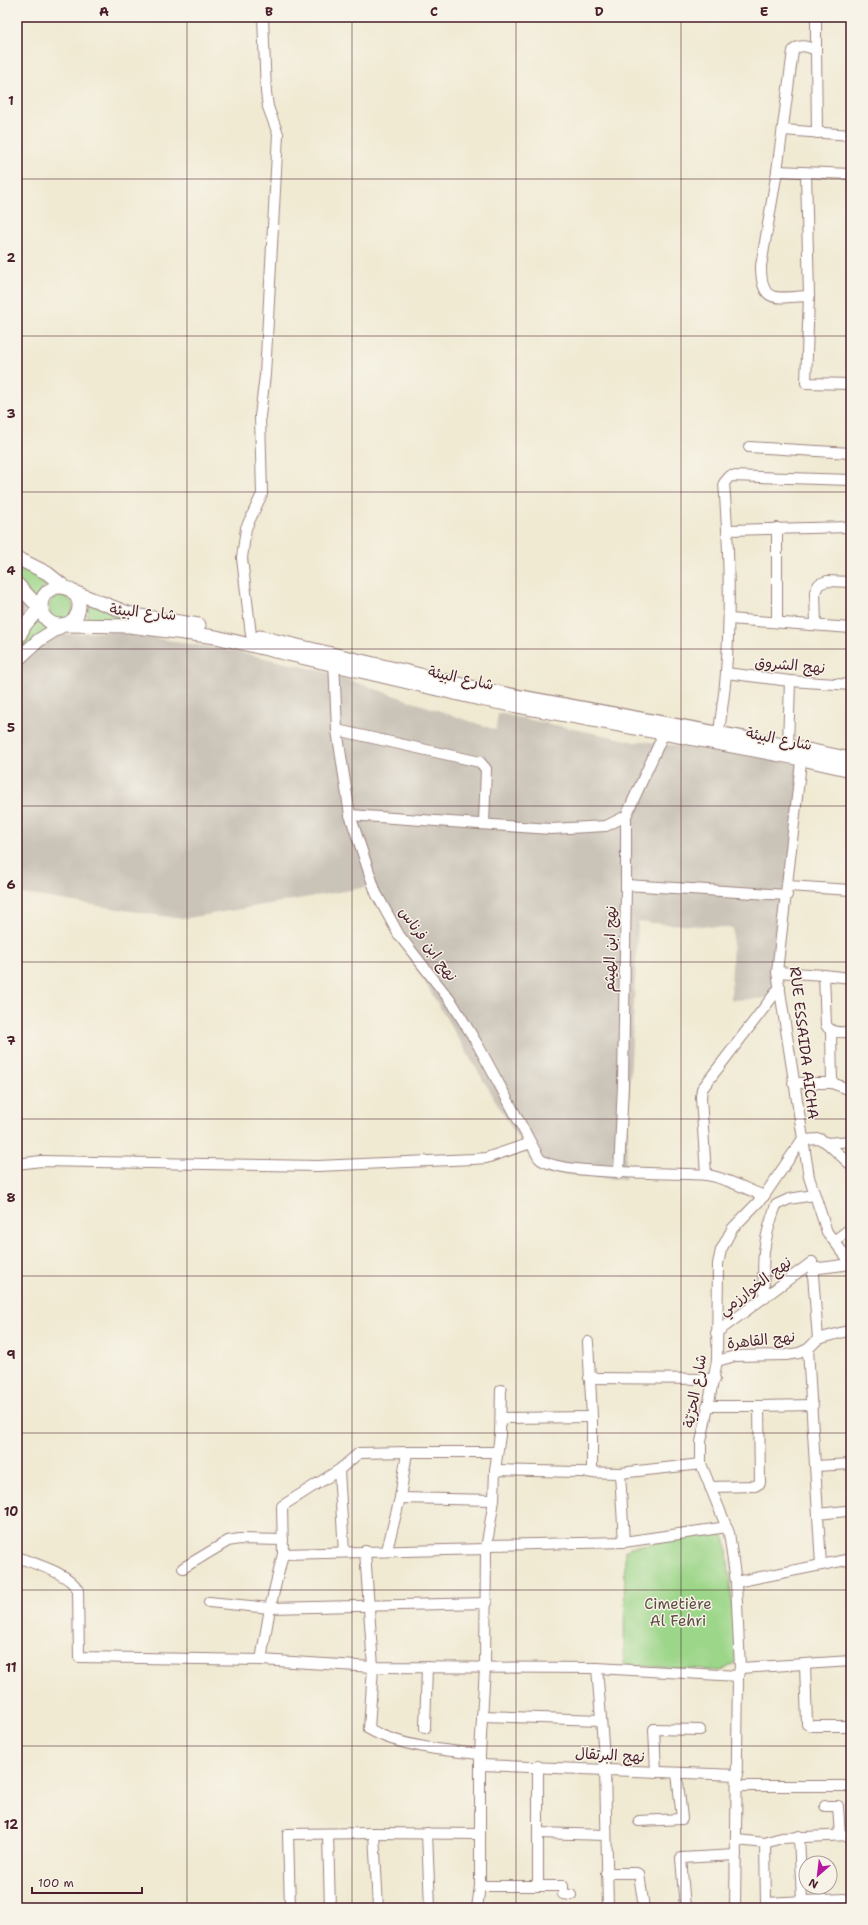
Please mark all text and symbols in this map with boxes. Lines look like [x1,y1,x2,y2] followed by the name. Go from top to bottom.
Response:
[99,3,109,20] text: A
[265,3,273,20] text: B
[430,3,438,20] text: C
[594,3,604,20] text: D
[760,3,769,20] text: E
[8,92,14,109] text: 1
[6,249,16,266] text: 2
[6,405,16,422] text: 3
[6,562,16,579] text: 4
[109,599,177,625] street label: شارع البيئة
[754,652,826,678] street label: نهج الشروق
[426,661,496,695] street label: شارع البيئة
[7,719,15,736] text: 5
[744,723,814,755] street label: شارع البيئة
[6,876,16,893] text: 6
[394,903,462,985] street label: نهج ابن فرناس
[599,906,622,992] street label: نهج ابن الهيثم
[785,966,823,1121] street label: RUE ESSAIDA AICHA
[6,1032,16,1049] text: 7
[6,1189,16,1206] text: 8
[714,1252,797,1322] street label: نهج الخوارزمي
[726,1326,796,1354] street label: نهج القاهرة
[6,1346,16,1363] text: 9
[679,1353,711,1429] street label: شارع الحرّيّة
[4,1503,18,1520] text: 10
[644,1594,712,1631] park label: Cimetière Al Fehri
[5,1659,17,1676] text: 11
[574,1743,646,1767] street label: نهج البرتقال
[4,1816,18,1833] text: 12
[798,1855,838,1895] north arrow
[32,1869,142,1895] scale bar
[38,1875,74,1891] text: 100 m
[806,1875,821,1892] text: N

